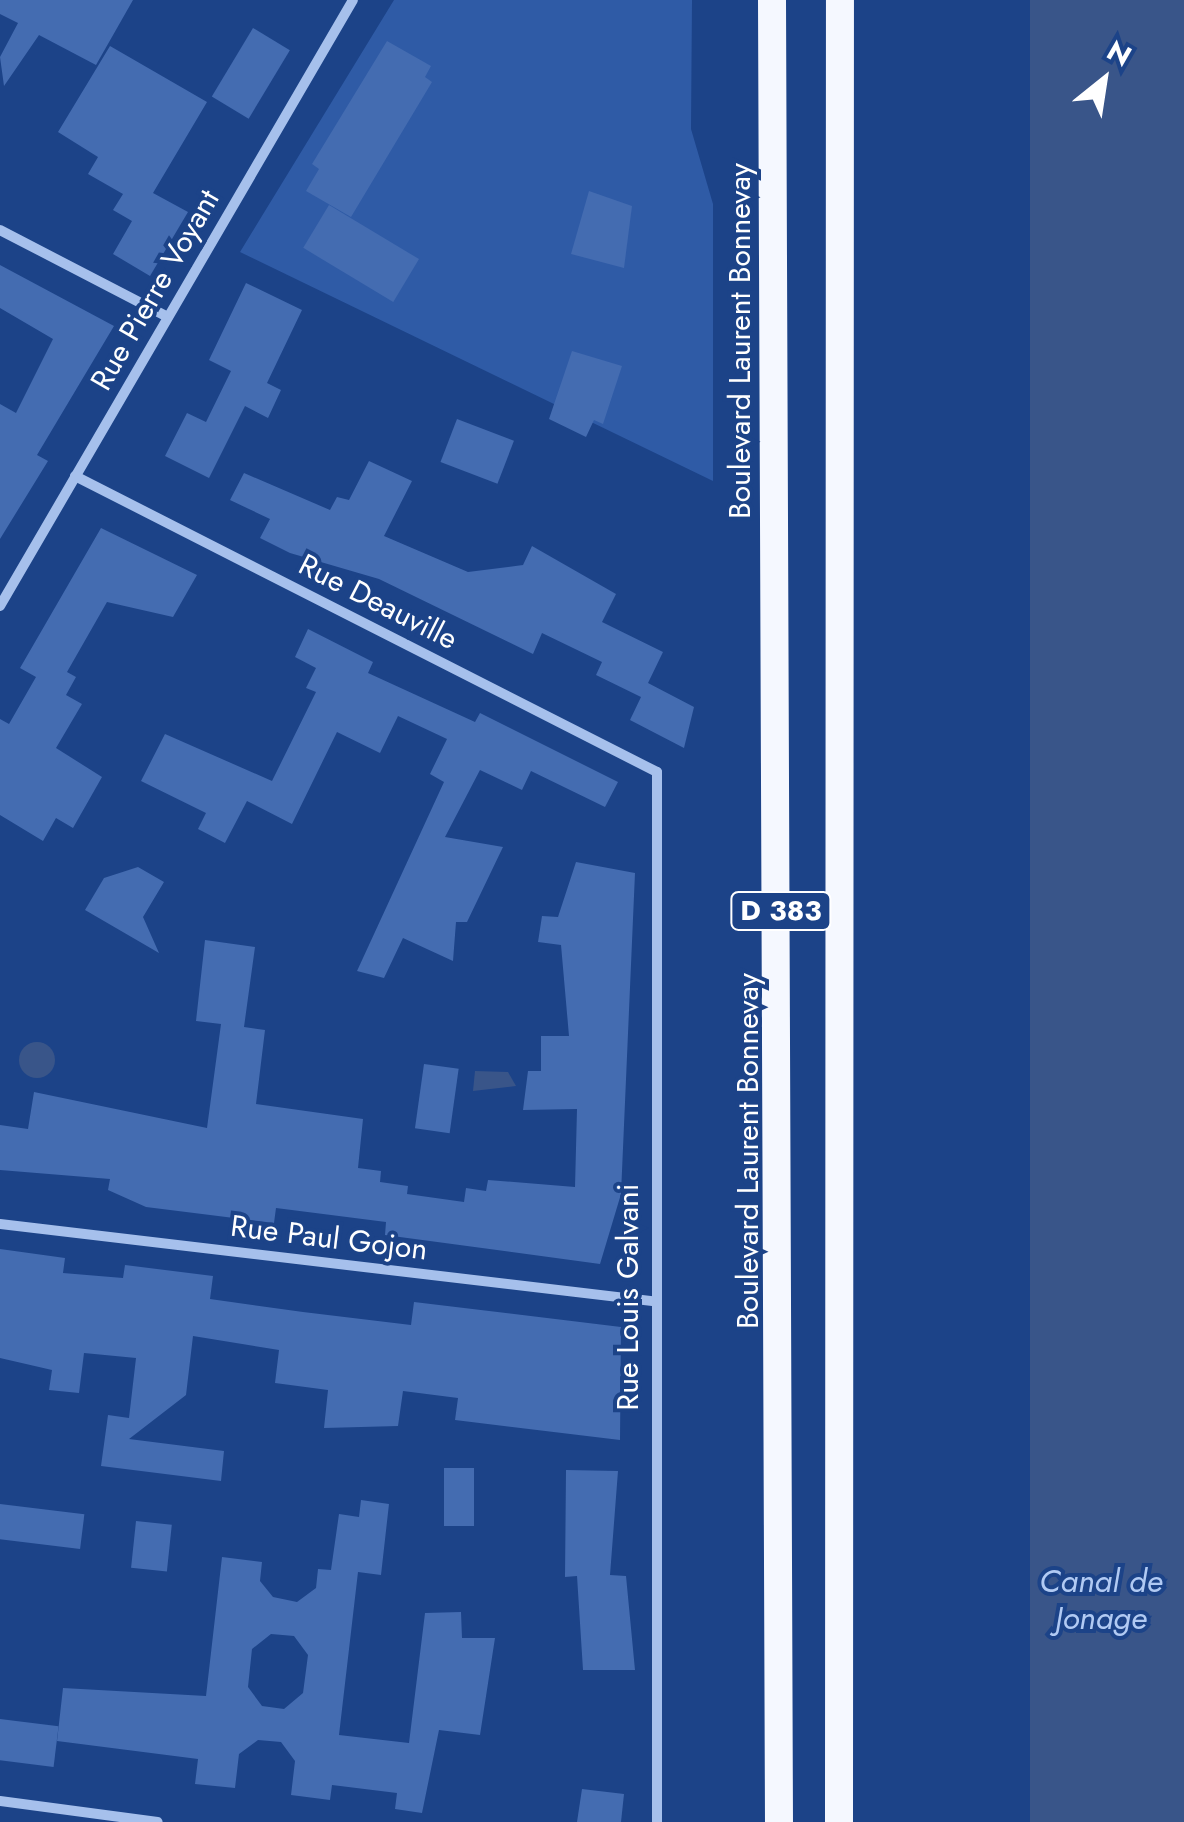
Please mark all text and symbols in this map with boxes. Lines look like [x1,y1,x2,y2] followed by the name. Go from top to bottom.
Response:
[1054,30,1154,130] north arrow
[1099,30,1139,77] text: N
[722,163,758,519] street label: Boulevard Laurent Bonnevay
[83,183,227,397] street label: Rue Pierre Voyant
[293,547,463,657] street label: Rue Deauville
[728,888,834,934] road number: D 383
[730,973,766,1329] street label: Boulevard Laurent Bonnevay
[610,1183,646,1411] street label: Rue Louis Galvani
[229,1208,429,1268] street label: Rue Paul Gojon
[1039,1563,1163,1638] water label: Canal de Jonage

